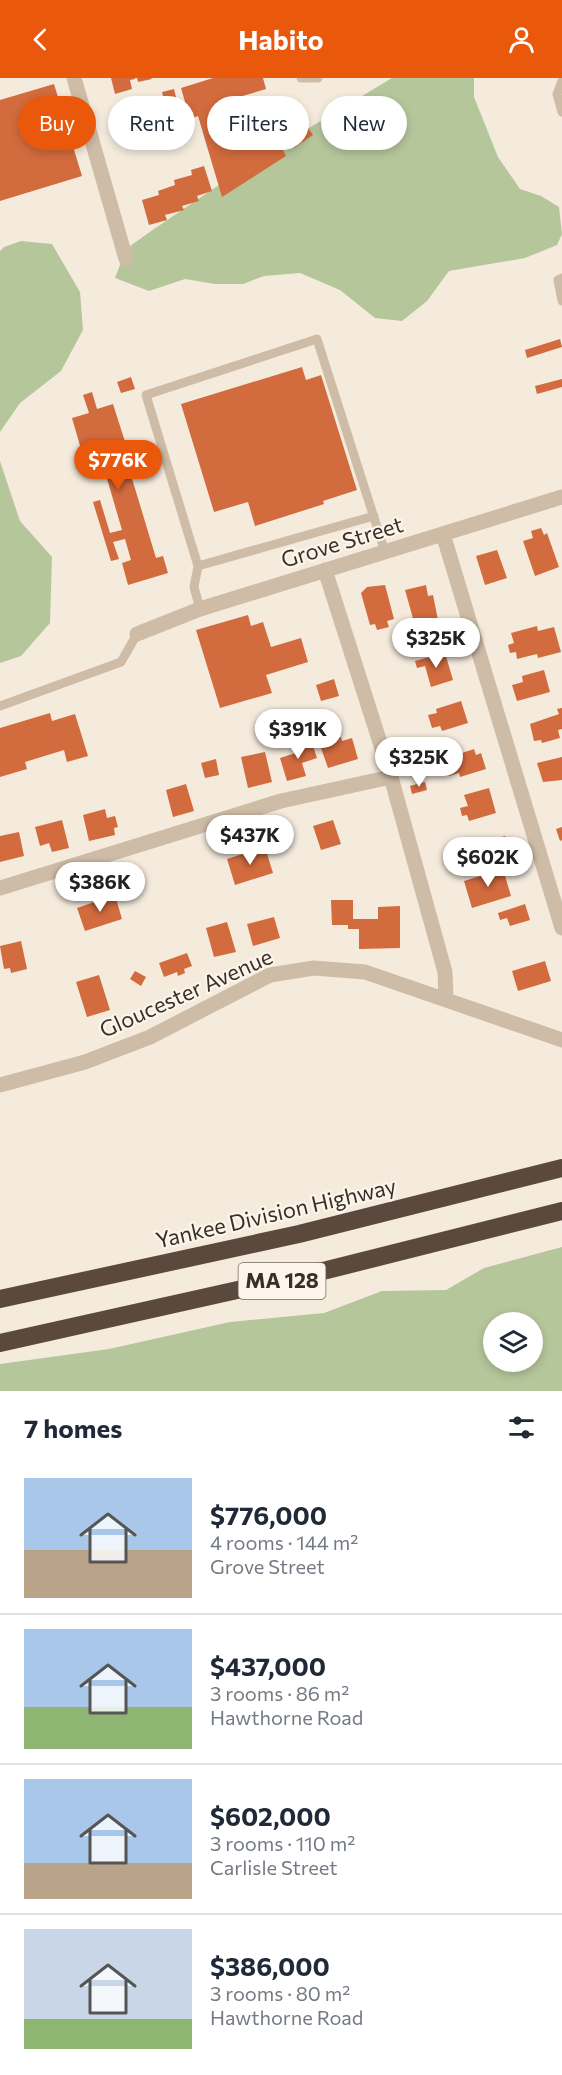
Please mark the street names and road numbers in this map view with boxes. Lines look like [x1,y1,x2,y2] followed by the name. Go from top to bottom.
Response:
[278,510,406,573] street label: Grove Street
[95,942,276,1043] street label: Gloucester Avenue
[153,1172,399,1253] street label: Yankee Division Highway
[238,1263,326,1299] road number: MA 128

